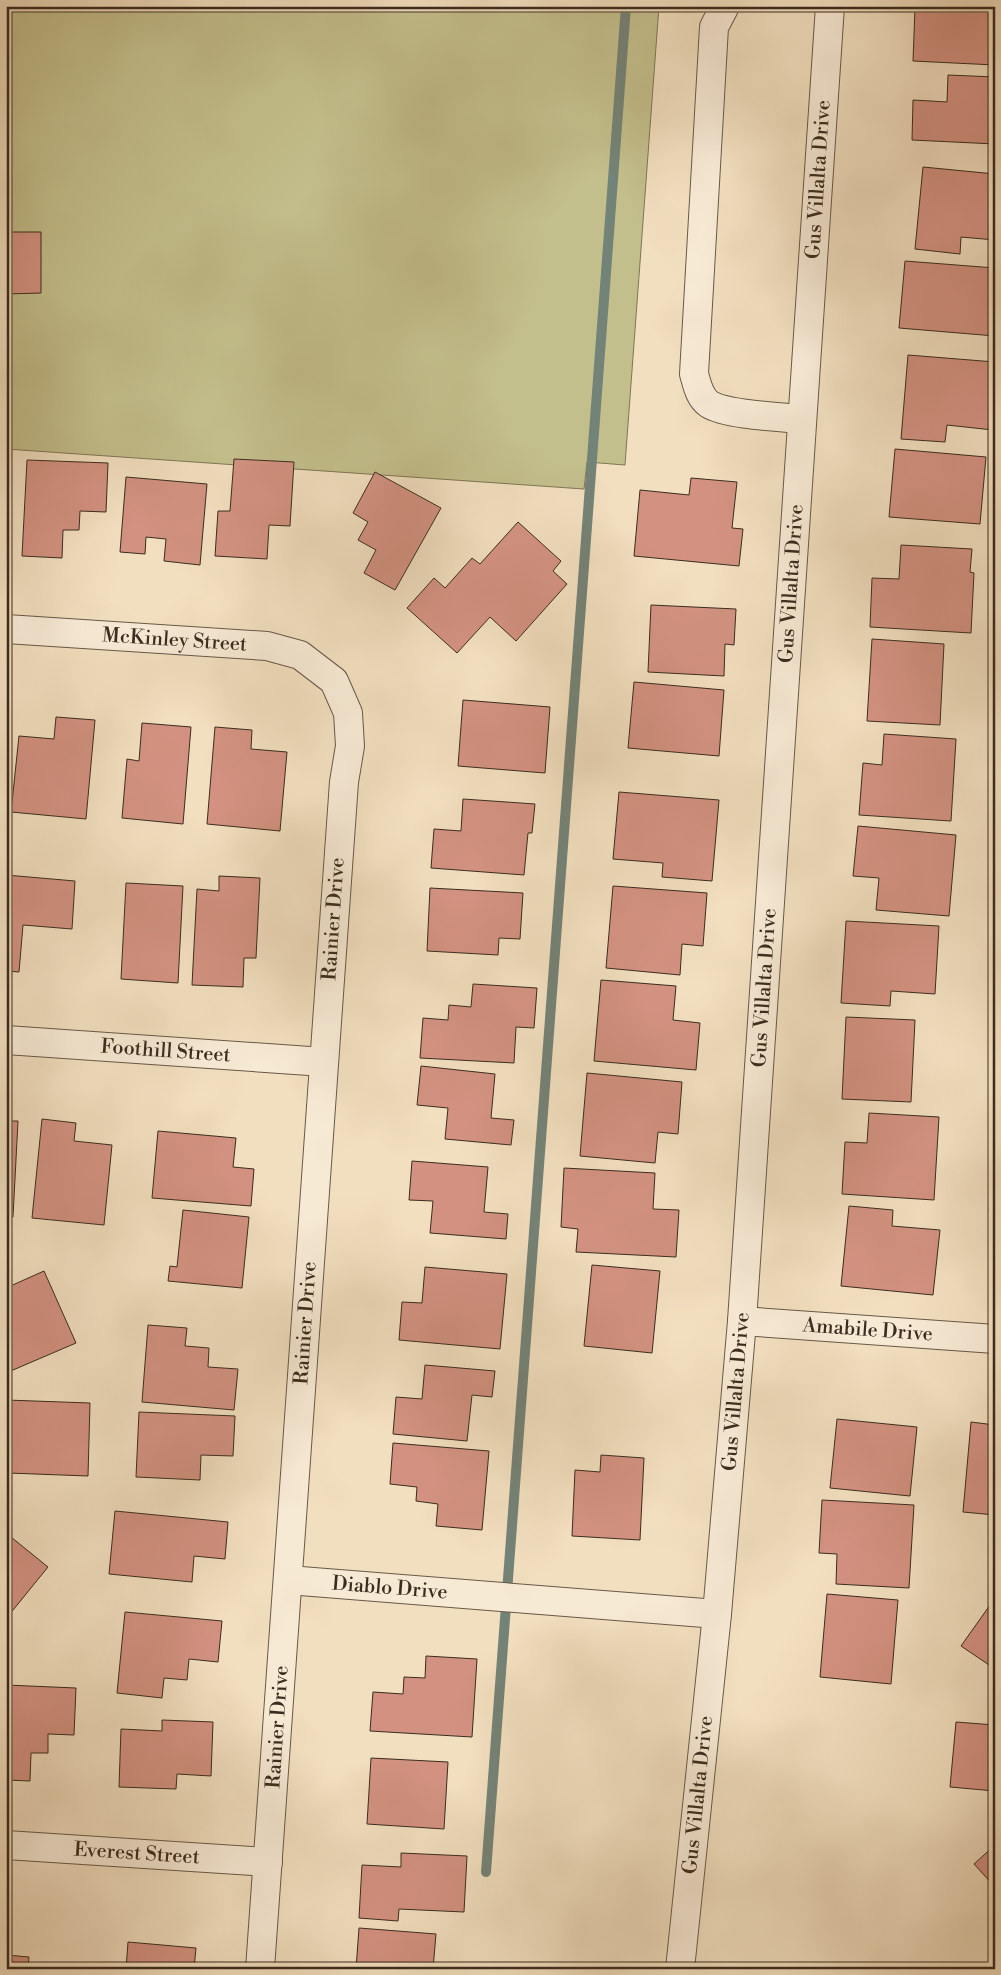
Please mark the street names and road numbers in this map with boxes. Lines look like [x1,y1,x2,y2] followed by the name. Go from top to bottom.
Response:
[801,99,836,260] street label: Gus Villalta Drive
[774,503,809,664] street label: Gus Villalta Drive
[101,623,248,657] street label: McKinley Street
[317,857,351,981] street label: Rainier Drive
[747,907,782,1068] street label: Gus Villalta Drive
[100,1034,231,1068] street label: Foothill Street
[289,1261,323,1385] street label: Rainier Drive
[717,1312,755,1472] street label: Gus Villalta Drive
[801,1313,934,1347] street label: Amabile Drive
[331,1571,448,1605] street label: Diablo Drive
[261,1665,295,1789] street label: Rainier Drive
[677,1714,719,1875] street label: Gus Villalta Drive
[73,1837,200,1870] street label: Everest Street

